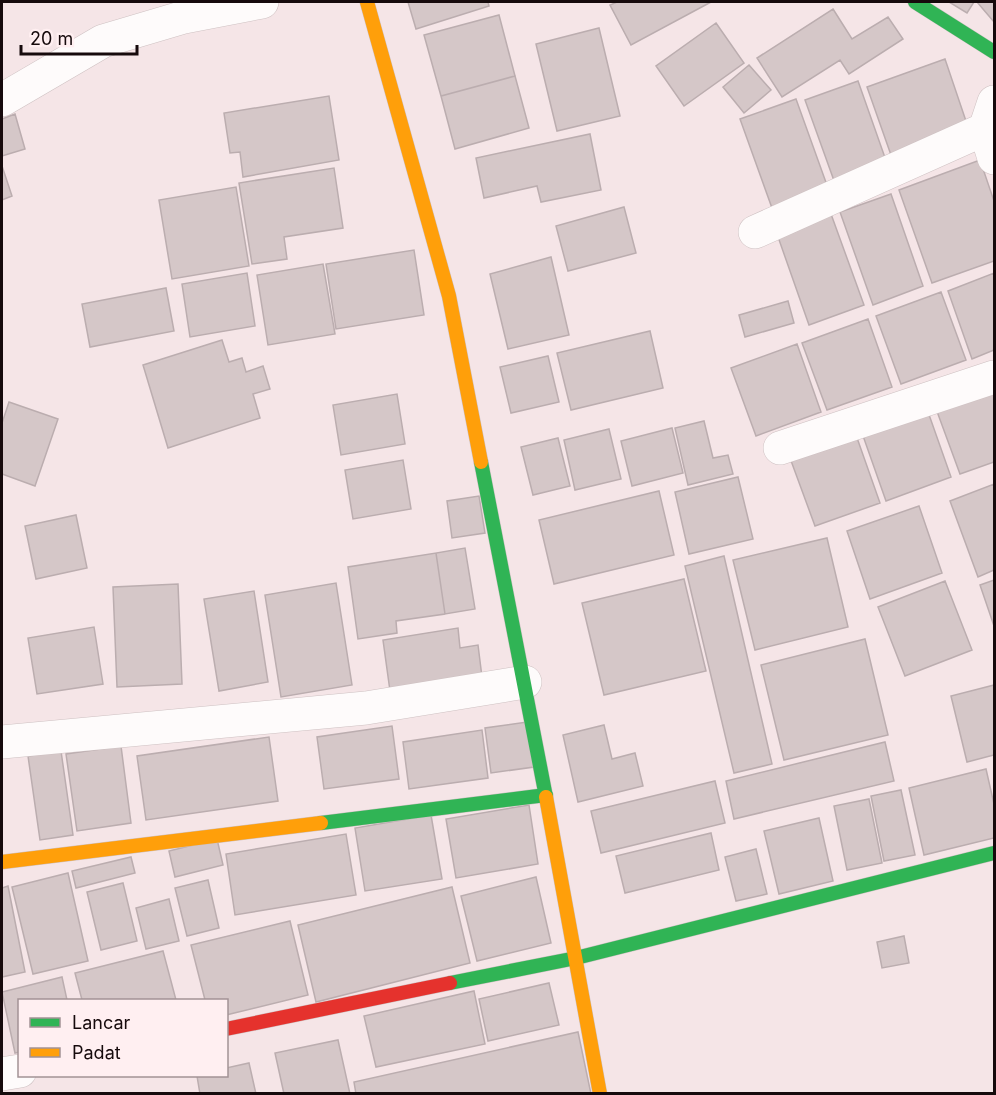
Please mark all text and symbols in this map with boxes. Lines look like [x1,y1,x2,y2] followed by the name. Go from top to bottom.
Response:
[21,18,136,56] scale bar
[30,28,73,49] text: 20 m
[18,999,228,1077] legend
[72,1012,130,1033] text: Lancar
[72,1042,121,1063] text: Padat

